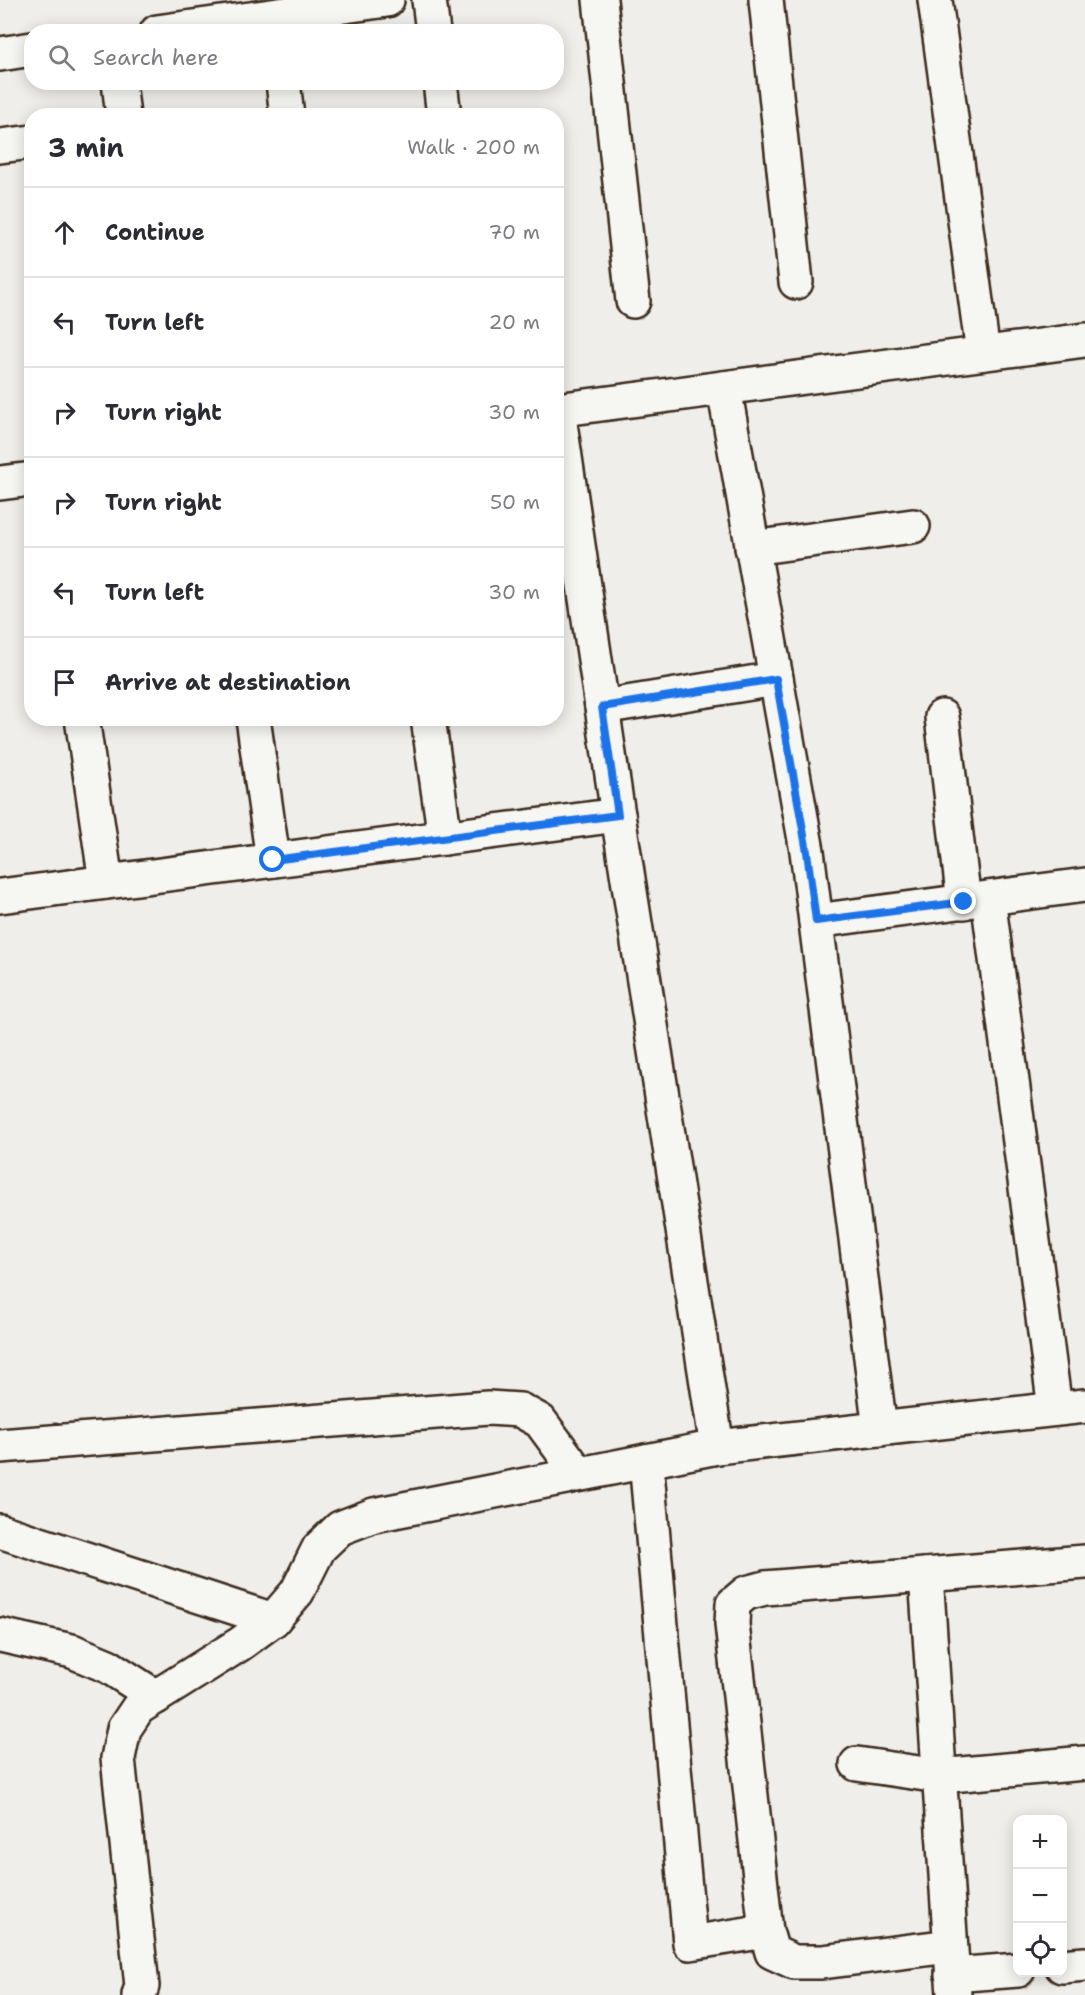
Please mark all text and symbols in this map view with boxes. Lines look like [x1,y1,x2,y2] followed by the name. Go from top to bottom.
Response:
[24,24,564,90] search box
[45,41,78,74] icon: search
[93,43,219,72] text: Search here
[48,130,124,165] text: 3 min
[407,134,540,160] text: Walk · 200 m
[48,216,81,249] icon: ahead
[105,218,205,247] text: Continue
[488,219,540,245] text: 70 m
[48,306,81,339] icon: left
[105,308,204,337] text: Turn left
[489,309,540,335] text: 20 m
[48,396,81,429] icon: right
[105,398,222,427] text: Turn right
[488,399,540,425] text: 30 m
[48,486,81,519] icon: right
[105,488,222,517] text: Turn right
[490,489,540,515] text: 50 m
[48,576,81,609] icon: left
[105,578,204,607] text: Turn left
[488,579,540,605] text: 30 m
[48,666,81,699] icon: arrive
[105,668,351,697] text: Arrive at destination
[259,846,285,872] route start
[950,888,976,914] route end
[1013,1815,1067,1977] map controls
[1013,1815,1067,1869] button: +
[1013,1869,1067,1923] button: −
[1013,1923,1067,1977] button: locate

